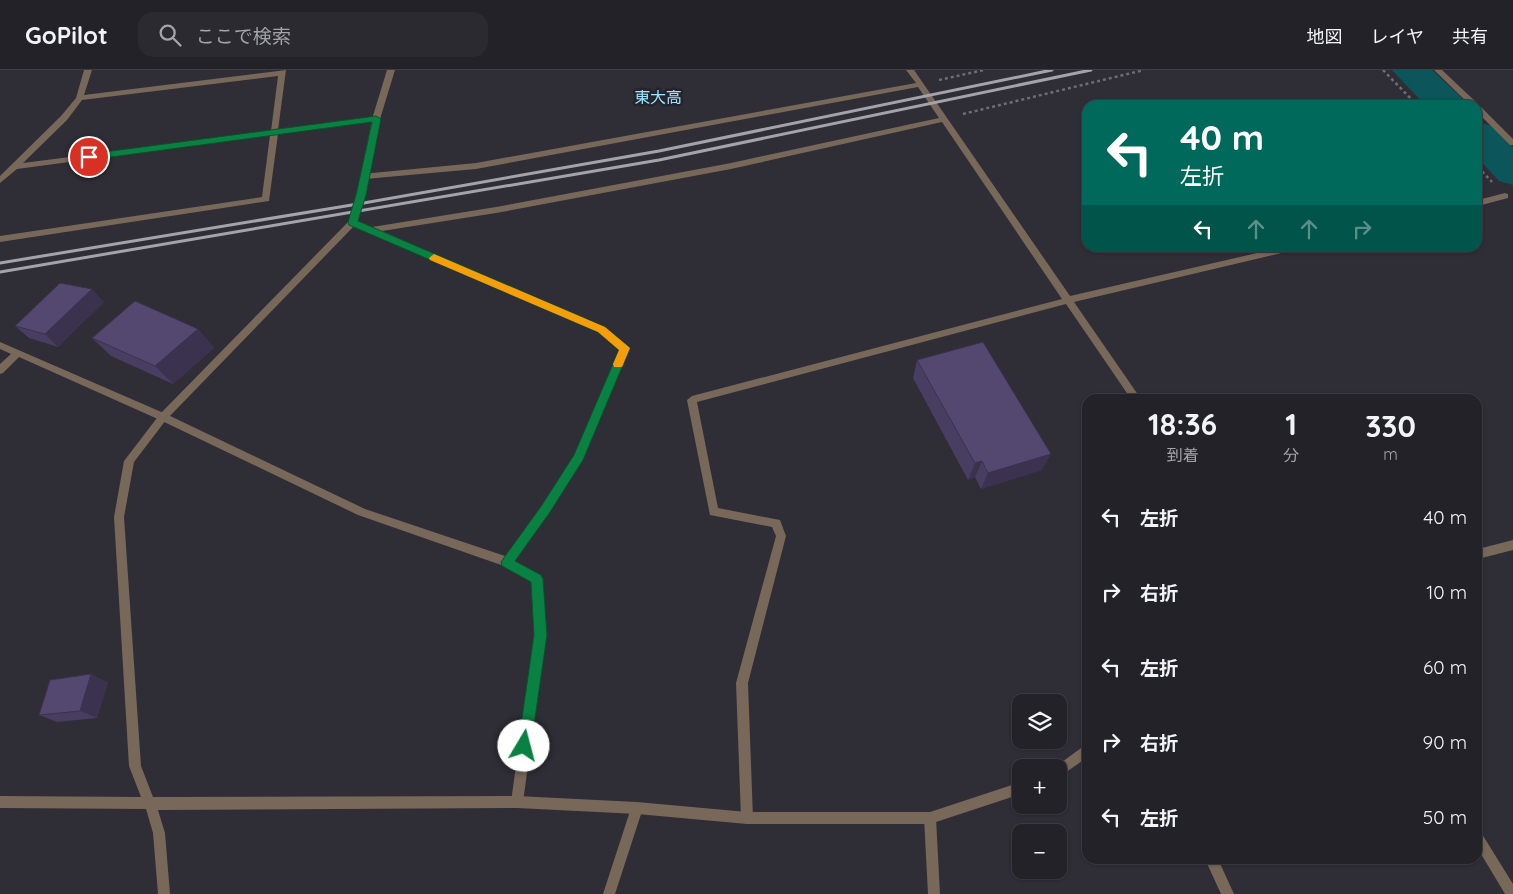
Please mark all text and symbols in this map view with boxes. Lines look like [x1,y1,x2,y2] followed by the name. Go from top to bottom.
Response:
[138,12,488,57] search box
[25,20,108,50] text: GoPilot
[156,21,184,49] icon: search
[196,24,291,48] text: ここで検索
[1307,25,1343,48] text: 地図
[1371,25,1424,48] text: レイヤ
[1452,25,1488,48] text: 共有
[634,87,682,107] district label: 東大高
[1180,115,1264,159] text: 40 m
[1097,120,1162,185] icon: left
[68,136,110,178] pin
[75,143,103,171] icon: arrive
[1180,162,1224,190] text: 左折
[1189,215,1217,243] icon: left
[1242,215,1270,243] icon: ahead
[1295,215,1323,243] icon: ahead
[1348,215,1376,243] icon: right
[1148,405,1217,443] text: 18:36
[1285,405,1297,443] text: 1
[1365,407,1416,445] text: 330
[1383,444,1398,464] text: m
[1167,445,1199,465] text: 到着
[1283,445,1299,465] text: 分
[1097,503,1125,531] icon: left
[1423,505,1467,529] text: 40 m
[1140,506,1178,530] text: 左折
[1097,578,1125,606] icon: right
[1426,580,1467,604] text: 10 m
[1140,581,1178,605] text: 右折
[1097,653,1125,681] icon: left
[1423,655,1467,679] text: 60 m
[1140,656,1178,680] text: 左折
[1012,694,1067,879] map controls
[1012,694,1067,749] button: layers
[497,719,549,771] position arrow
[1097,728,1125,756] icon: right
[1423,730,1467,754] text: 90 m
[1140,731,1178,755] text: 右折
[1012,759,1067,814] button: +
[1097,803,1125,831] icon: left
[1423,805,1467,829] text: 50 m
[1140,806,1178,830] text: 左折
[1012,824,1067,879] button: −

